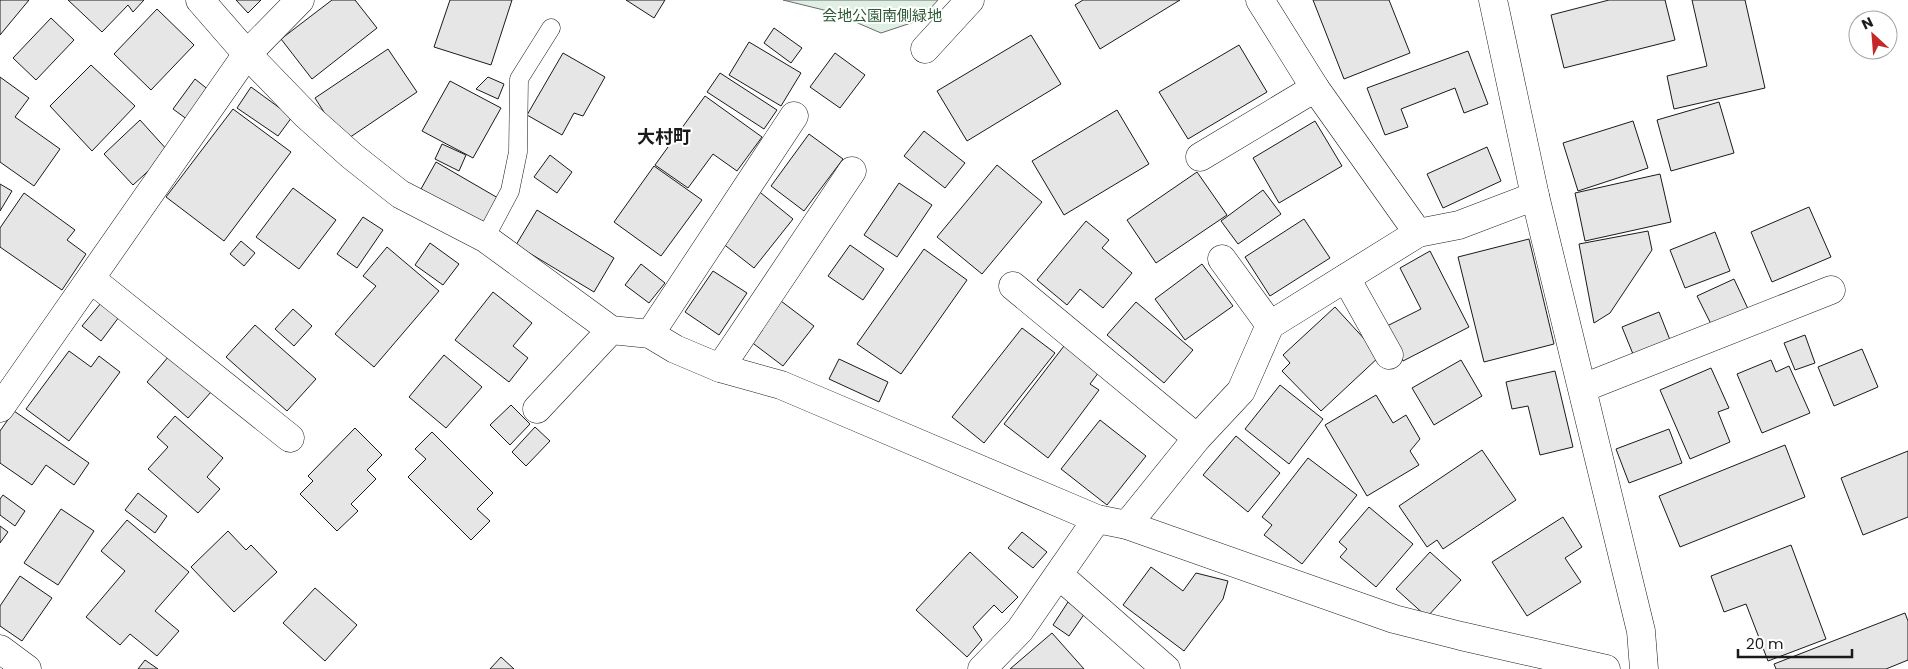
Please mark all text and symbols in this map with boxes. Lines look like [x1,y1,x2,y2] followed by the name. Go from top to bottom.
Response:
[822,5,942,26] park label: 会地公園南側緑地
[1848,10,1898,60] north arrow
[1858,12,1876,35] text: N
[637,124,691,149] district label: 大村町
[1738,626,1852,658] scale bar
[1746,633,1784,654] text: 20 m

